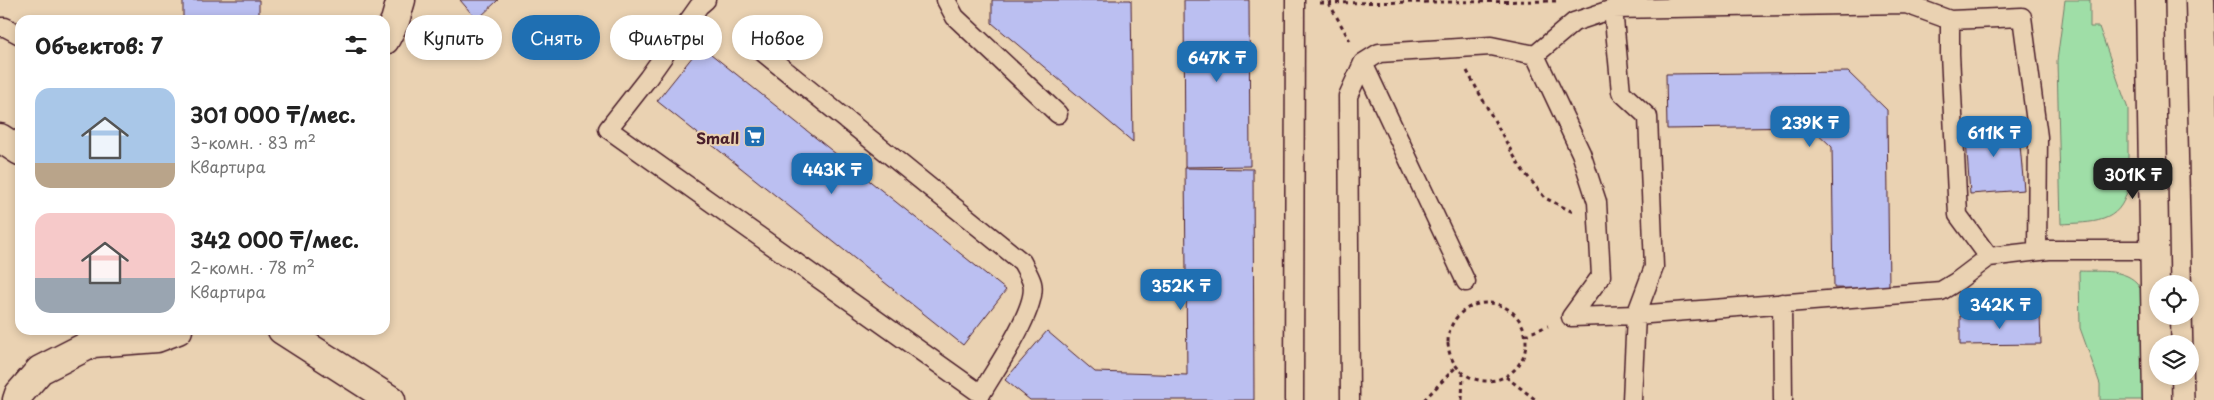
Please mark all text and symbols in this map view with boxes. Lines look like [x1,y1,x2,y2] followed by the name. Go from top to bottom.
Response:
[405,15,502,60] chip: Купить
[512,15,600,60] chip: Снять
[610,15,722,60] chip: Фильтры
[732,15,823,60] chip: Новое
[35,29,163,61] text: Объектов: 7
[342,31,370,59] icon: filters
[1176,41,1258,83] pin: 647K ₸
[1188,45,1246,69] text: 647K ₸
[190,98,356,130] text: 301 000 ₸/мес.
[1769,106,1851,148] pin: 239K ₸
[75,108,135,168] icon: home
[1781,110,1839,134] text: 239K ₸
[1953,116,2035,158] pin: 611K ₸
[1968,120,2020,144] text: 611K ₸
[743,125,767,149] supermarket icon: Small
[696,126,739,149] place label: Small
[190,130,316,154] text: 3-комн. · 83 m²
[791,152,873,195] pin: 443K ₸
[190,154,265,178] text: Квартира
[803,157,861,181] text: 443K ₸
[2092,158,2174,200] pin: 301K ₸
[2104,162,2162,186] text: 301K ₸
[190,223,359,255] text: 342 000 ₸/мес.
[75,233,135,293] icon: home
[190,255,315,279] text: 2-комн. · 78 m²
[1140,268,1222,311] pin: 352K ₸
[1151,273,1211,297] text: 352K ₸
[2149,275,2199,385] map controls
[2149,275,2199,325] button: locate
[190,279,265,303] text: Квартира
[1959,288,2041,330] pin: 342K ₸
[1970,292,2030,316] text: 342K ₸
[2149,335,2199,385] button: layers

